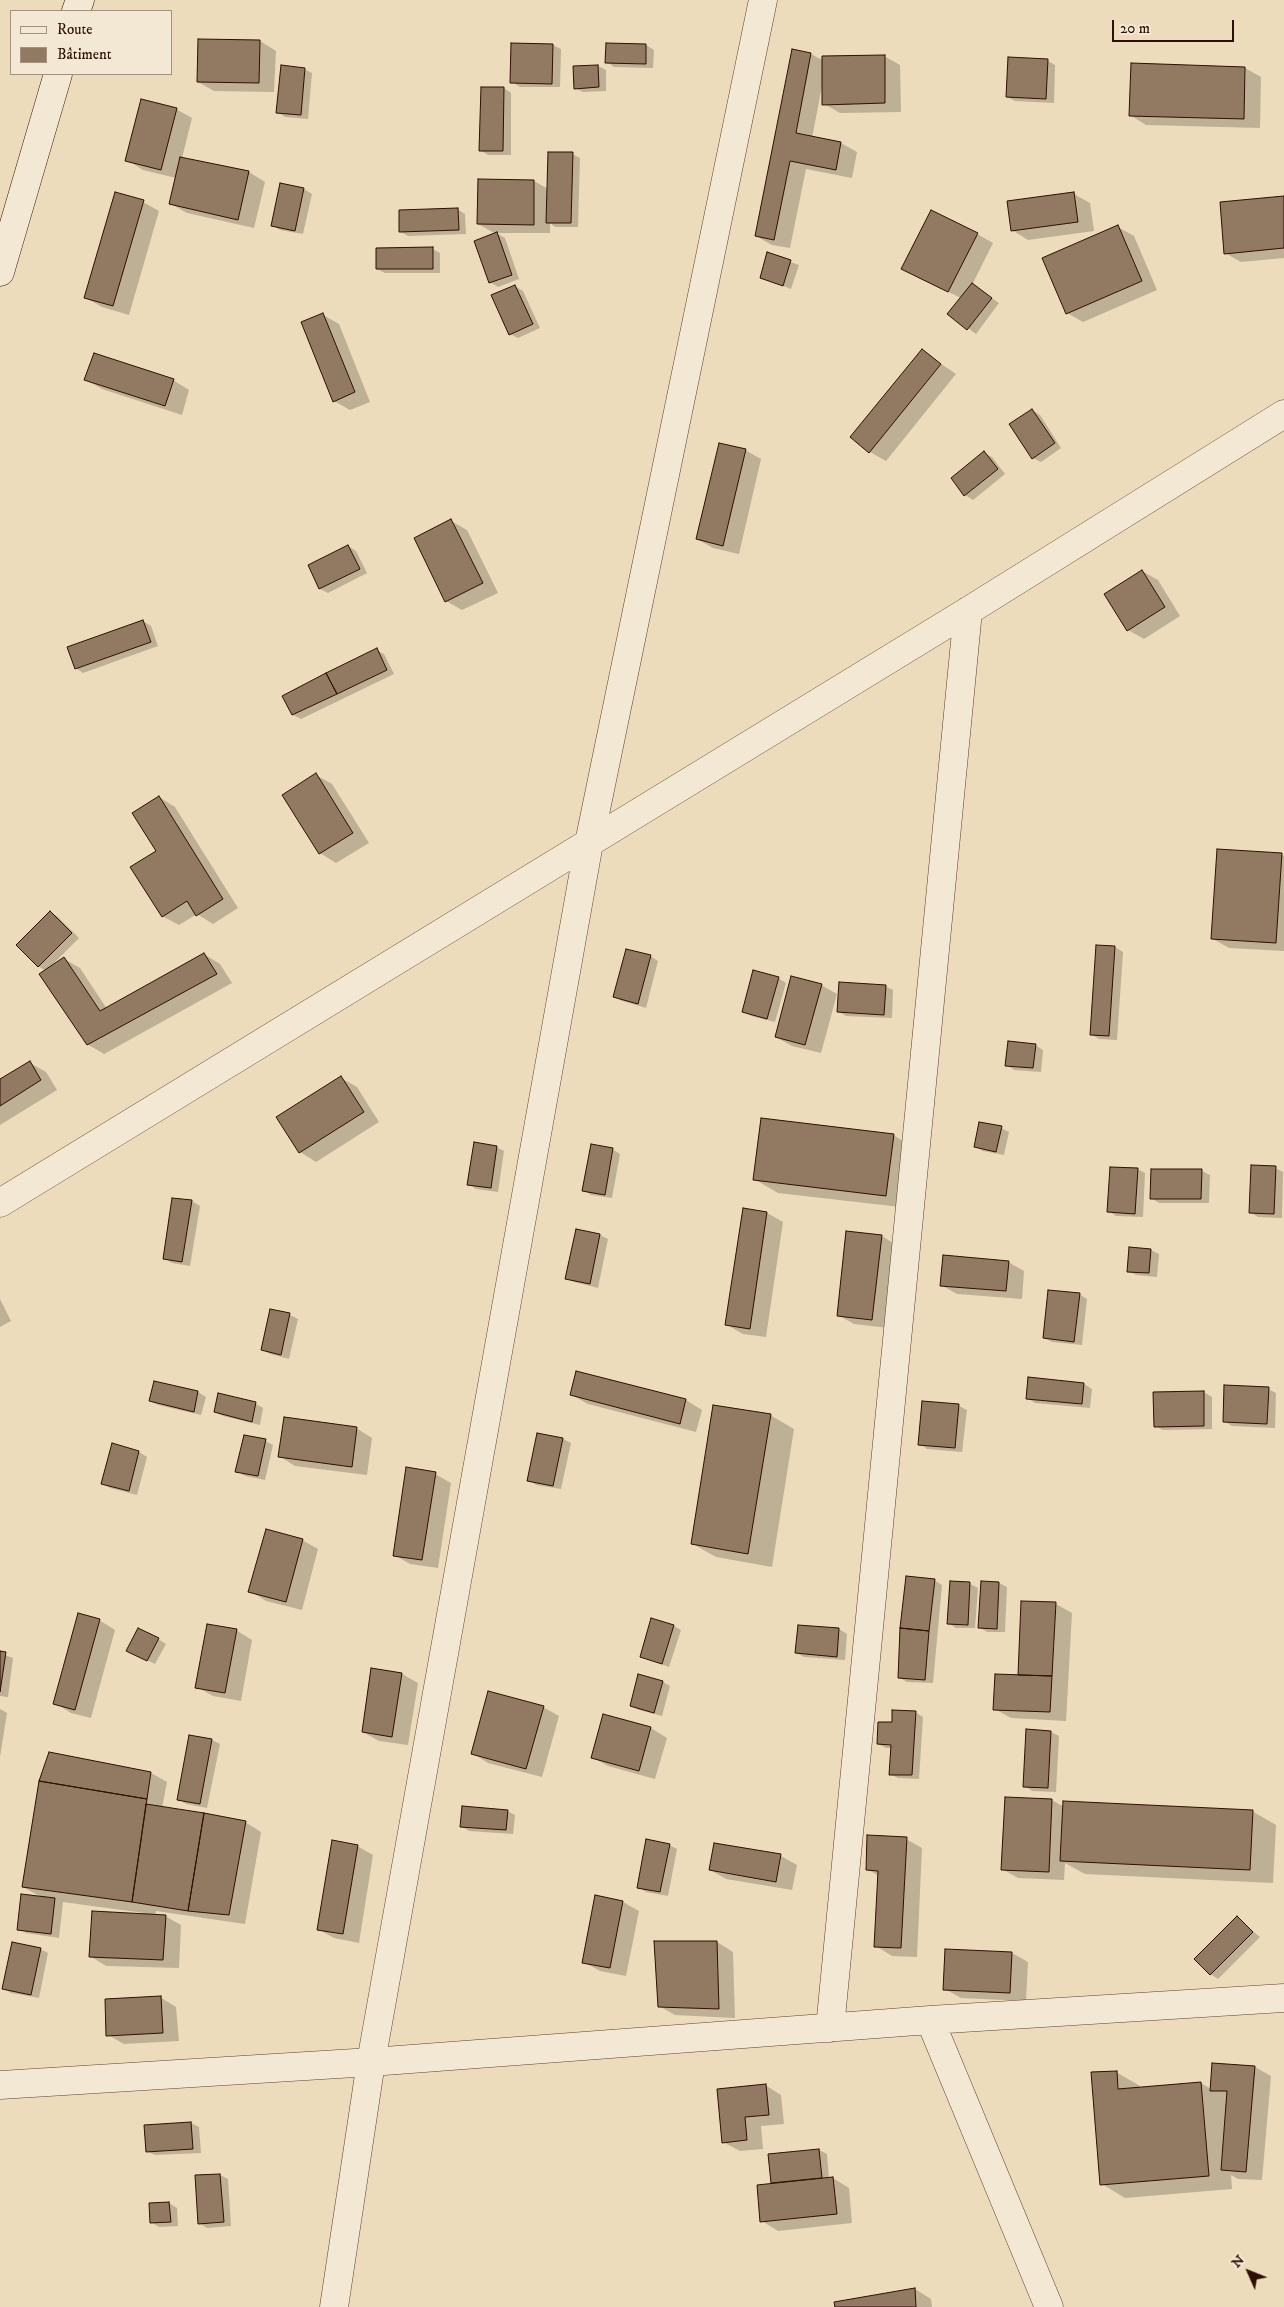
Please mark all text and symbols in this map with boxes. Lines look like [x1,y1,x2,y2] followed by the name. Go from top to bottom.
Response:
[10,10,172,75] legend
[1114,10,1236,42] scale bar
[1120,19,1150,38] text: 20 m
[57,20,92,39] text: Route
[57,45,112,64] text: Bâtiment
[1224,2247,1274,2297] north arrow
[1228,2251,1249,2272] text: N

